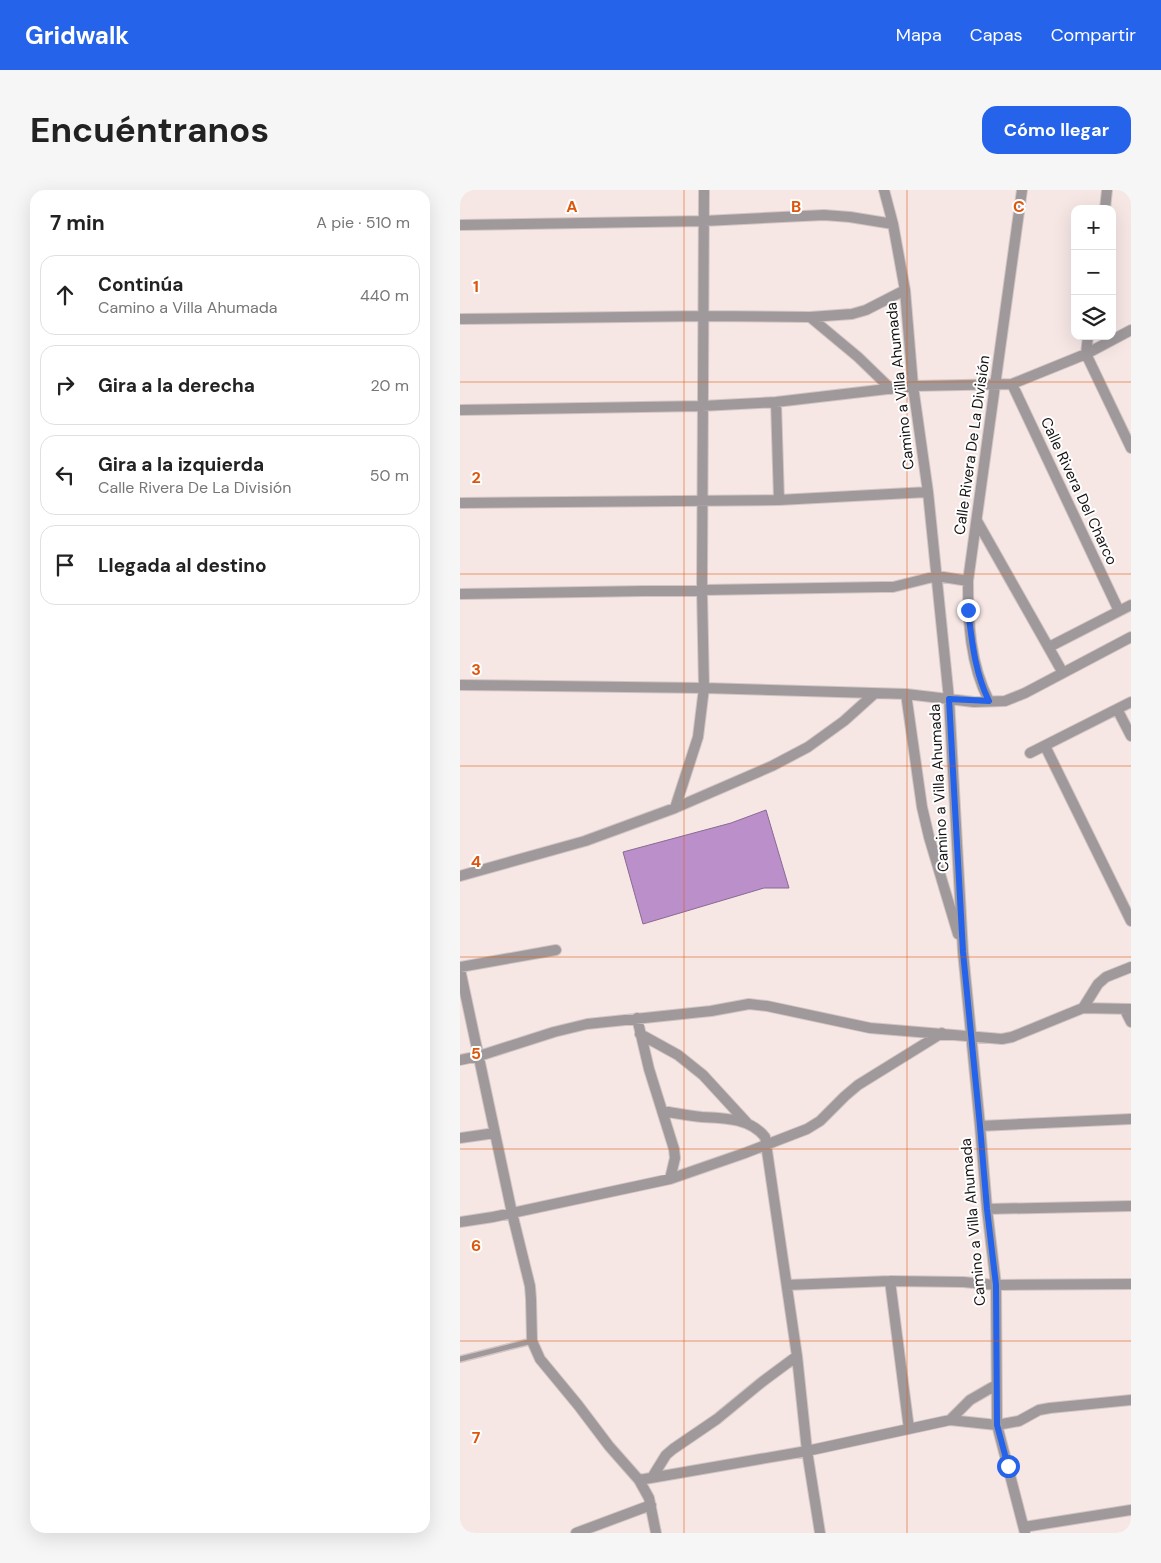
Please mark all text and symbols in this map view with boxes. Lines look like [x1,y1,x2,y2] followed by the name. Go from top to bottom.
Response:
[25,20,129,51] text: Gridwalk
[896,23,942,47] text: Mapa
[970,23,1023,47] text: Capas
[1051,23,1136,47] text: Compartir
[982,106,1131,154] button: Cómo llegar
[30,107,269,153] text: Encuéntranos
[566,196,578,217] text: A
[791,196,801,217] text: B
[1013,196,1025,217] text: C
[1071,205,1116,340] map controls
[1071,205,1116,250] button: +
[50,209,105,237] text: 7 min
[316,212,410,233] text: A pie · 510 m
[1071,250,1116,295] button: −
[98,272,183,297] text: Continúa
[473,276,479,297] text: 1
[51,281,79,309] icon: ahead
[360,285,409,306] text: 440 m
[1071,295,1116,340] button: layers
[98,297,278,318] text: Camino a Villa Ahumada
[881,301,919,471] street label: Camino a Villa Ahumada
[949,354,995,536] street label: Calle Rivera De La División
[51,371,79,399] icon: right
[98,373,255,398] text: Gira a la derecha
[370,375,409,396] text: 20 m
[1036,414,1122,568] street label: Calle Rivera Del Charco
[98,452,264,477] text: Gira a la izquierda
[51,461,79,489] icon: left
[370,465,409,486] text: 50 m
[471,467,481,488] text: 2
[98,477,291,498] text: Calle Rivera De La División
[51,551,79,579] icon: arrive
[98,553,267,578] text: Llegada al destino
[957,599,980,622] route end
[471,659,481,680] text: 3
[925,703,953,873] street label: Camino a Villa Ahumada
[471,851,481,872] text: 4
[471,1043,481,1064] text: 5
[956,1137,990,1307] street label: Camino a Villa Ahumada
[471,1235,481,1256] text: 6
[472,1427,481,1448] text: 7
[997,1455,1020,1478] route start

